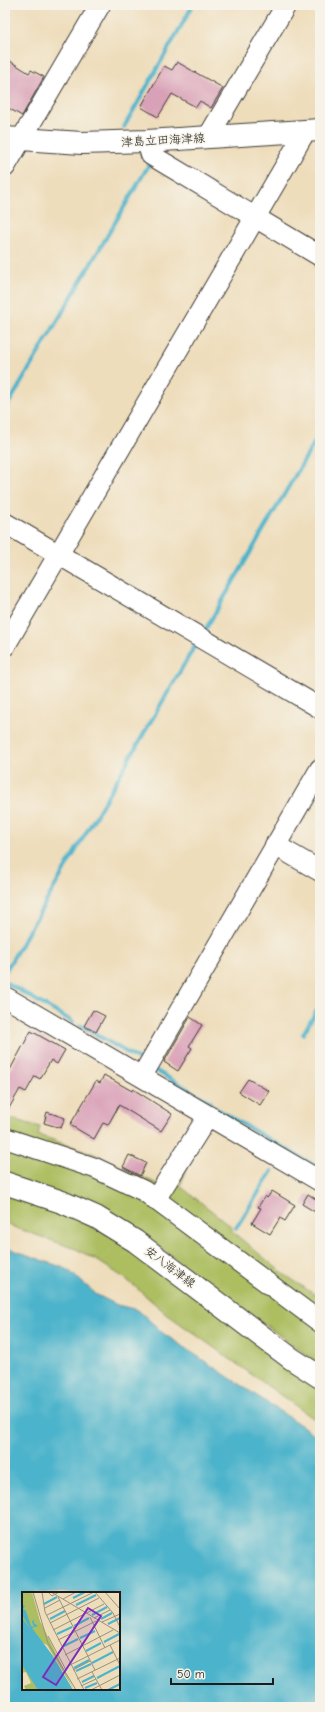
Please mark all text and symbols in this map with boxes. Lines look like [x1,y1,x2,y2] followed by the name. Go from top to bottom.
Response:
[121,131,205,149] street label: 津島立田海津線
[142,1243,198,1291] street label: 安八海津線
[22,1592,120,1690] inset map
[171,1660,273,1686] scale bar
[177,1667,205,1681] text: 50 m

